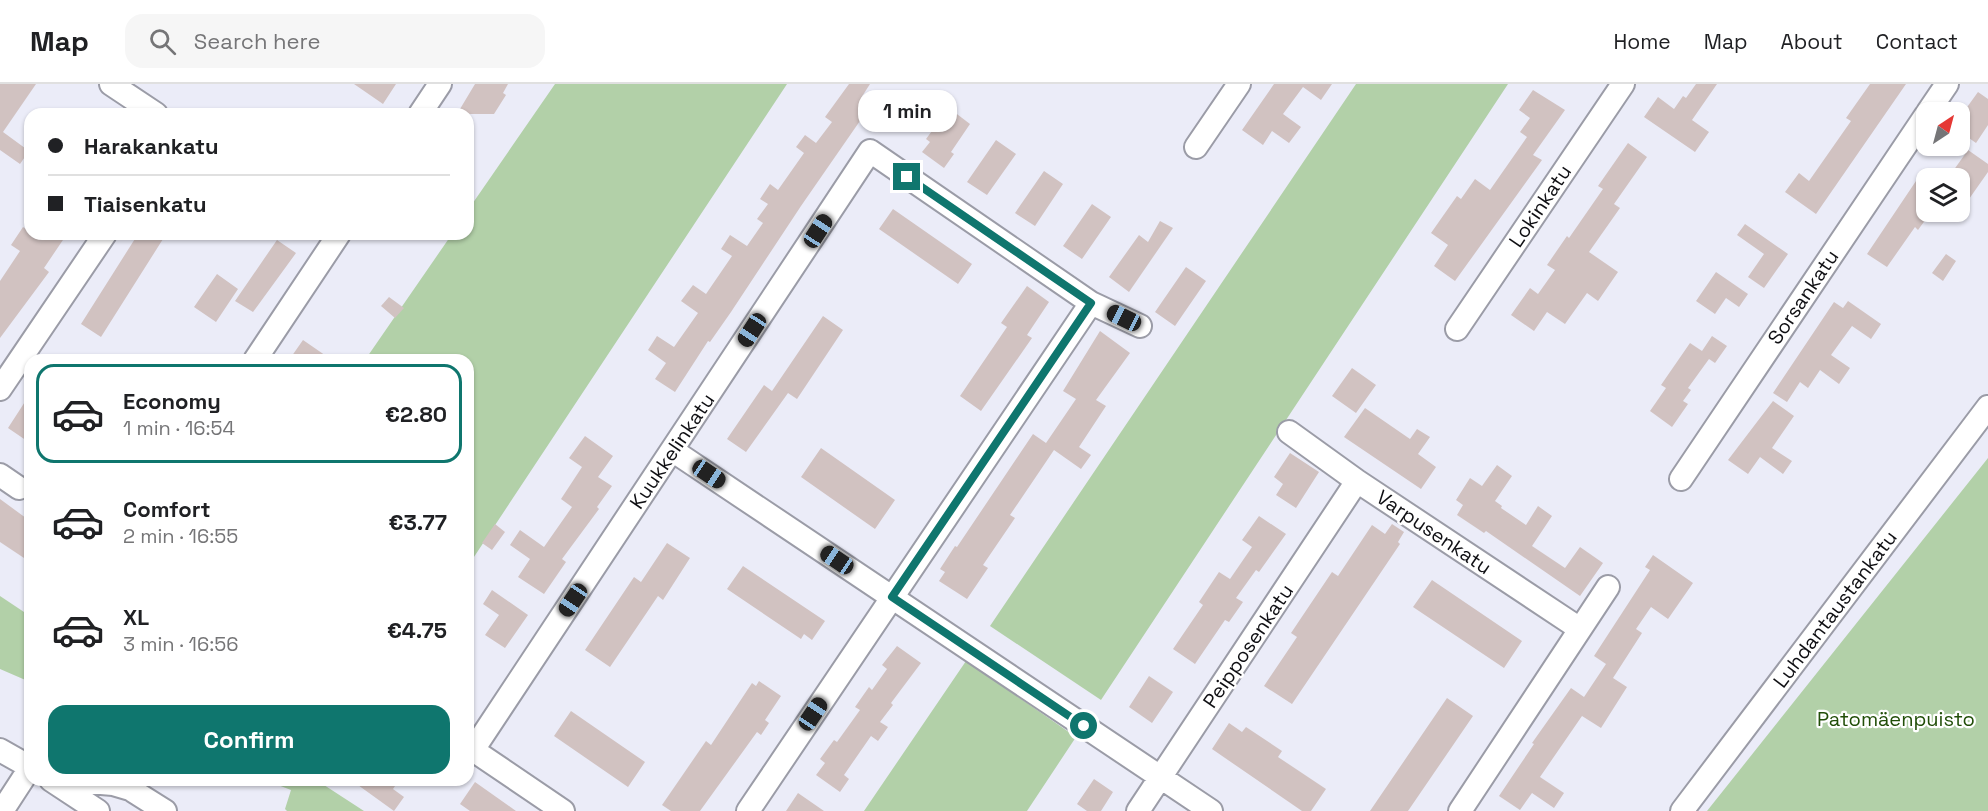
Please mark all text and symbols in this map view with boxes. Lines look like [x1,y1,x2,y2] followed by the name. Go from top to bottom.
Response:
[125,14,545,68] search box
[30,23,89,59] text: Map
[146,25,179,58] icon: search
[194,27,321,55] text: Search here
[1613,28,1671,55] text: Home
[1704,28,1748,55] text: Map
[1781,28,1843,55] text: About
[1876,28,1958,55] text: Contact
[858,90,956,132] callout: 1 min
[883,98,932,124] text: 1 min
[1916,102,1970,156] north arrow
[1916,102,1970,222] map controls
[84,132,218,160] text: Harakankatu
[1503,160,1577,252] street label: Lokinkatu
[893,163,920,190] route end
[1916,168,1970,222] button: layers
[84,190,207,218] text: Tiaisenkatu
[801,211,835,251] car
[1762,245,1844,349] street label: Sorsankatu
[1104,302,1144,334] car
[735,310,769,350] car
[51,387,105,441] icon: car
[123,387,221,415] text: Economy
[624,388,720,514] street label: Kuukkelinkatu
[385,400,447,428] text: €2.80
[123,415,235,441] text: 1 min · 16:54
[689,456,729,492] car
[1371,484,1497,580] street label: Varpusenkatu
[51,495,105,549] icon: car
[123,495,211,523] text: Comfort
[389,508,447,536] text: €3.77
[123,523,238,549] text: 2 min · 16:55
[1767,525,1903,693] street label: Luhdantaustankatu
[817,542,857,578] car
[1197,579,1299,713] street label: Peipposenkatu
[555,580,591,620] car
[51,603,105,657] icon: car
[123,603,149,631] text: XL
[387,616,447,644] text: €4.75
[123,631,238,657] text: 3 min · 16:56
[795,694,831,734] car
[48,705,450,774] button: Confirm
[1817,706,1975,732] park label: Patomäenpuisto
[1070,712,1097,739] route start

